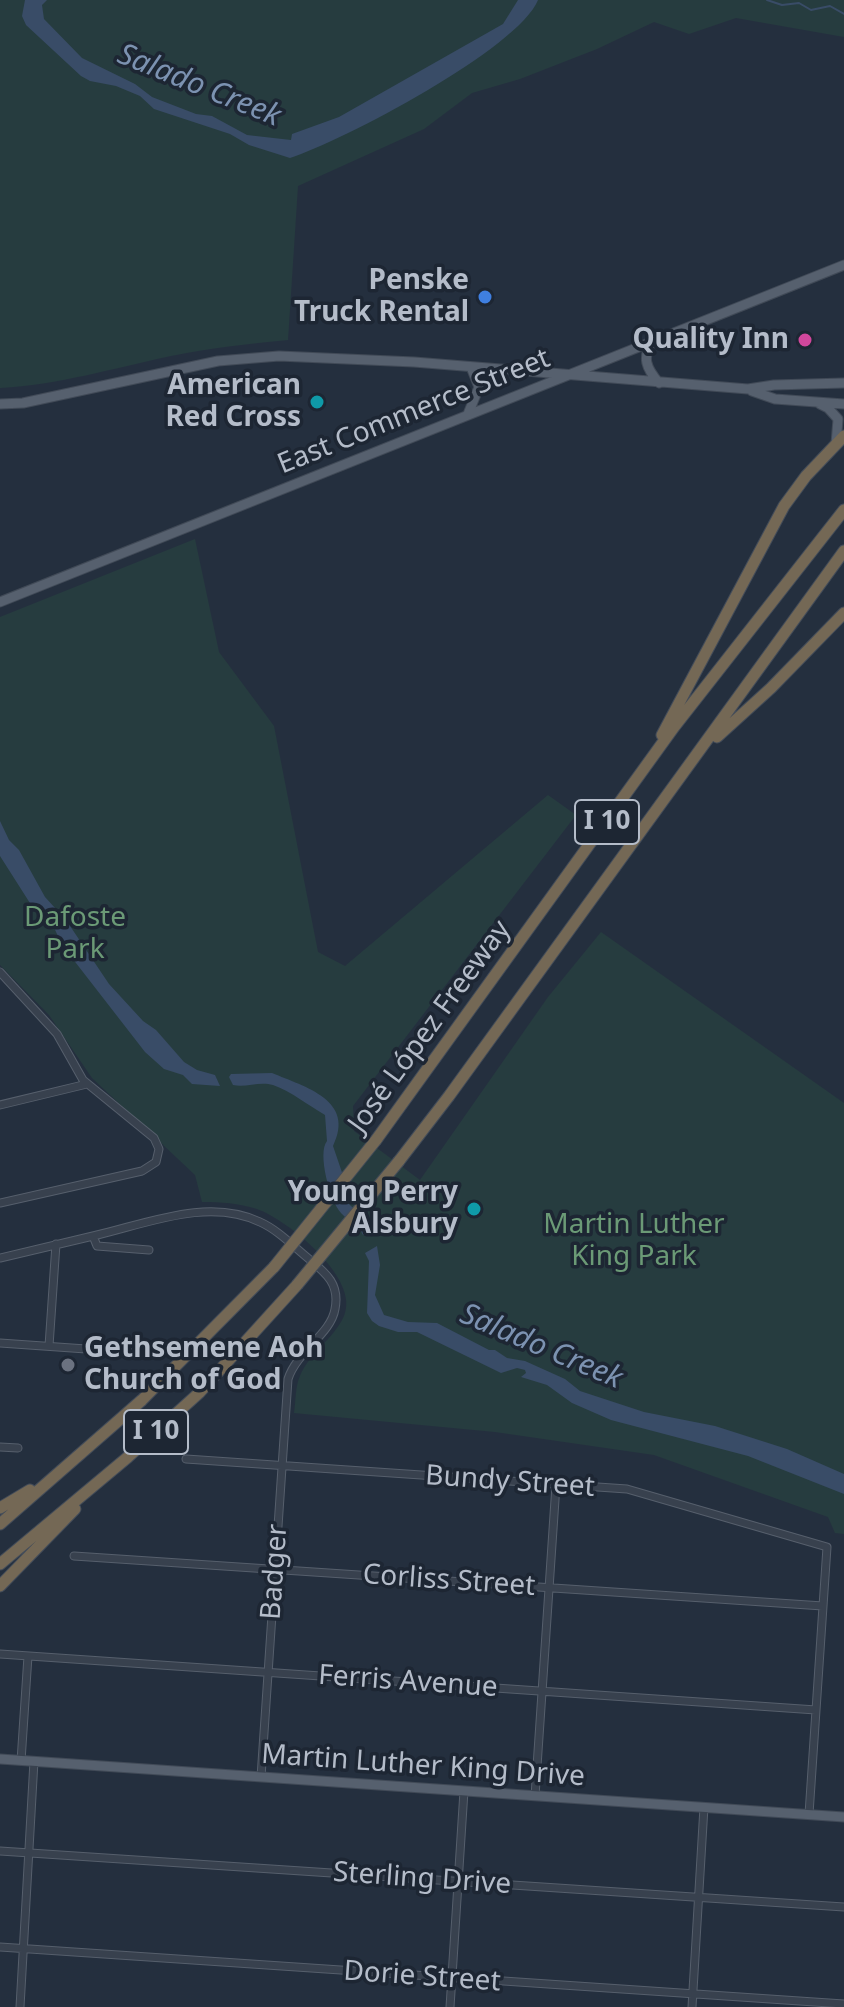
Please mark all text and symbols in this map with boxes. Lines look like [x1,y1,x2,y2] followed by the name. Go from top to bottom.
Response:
[112,37,286,135] water label: Salado Creek
[294,264,469,330] place label: Penske Truck Rental
[476,288,494,306] marker: Penske Truck Rental
[632,323,789,357] place label: Quality Inn
[796,331,814,349] marker: Quality Inn
[273,342,555,482] street label: East Commerce Street
[165,369,301,435] place label: American Red Cross
[308,393,326,411] marker: American Red Cross
[575,800,639,844] road number: I 10
[24,901,126,967] park label: Dafoste Park
[342,914,518,1140] street label: José López Freeway
[288,1176,458,1242] place label: Young Perry Alsbury
[465,1200,483,1218] marker: Young Perry Alsbury
[543,1208,725,1274] park label: Martin Luther King Park
[454,1297,628,1397] water label: Salado Creek
[84,1332,323,1398] place label: Gethsemene Aoh Church of God
[59,1356,77,1374] marker: Gethsemene Aoh Church of God
[124,1410,188,1454] road number: I 10
[424,1459,596,1505] street label: Bundy Street
[255,1523,295,1621] street label: Badger
[362,1558,536,1604] street label: Corliss Street
[317,1659,499,1705] street label: Ferris Avenue
[260,1738,586,1794] street label: Martin Luther King Drive
[332,1856,512,1902] street label: Sterling Drive
[342,1955,502,1999] street label: Dorie Street

